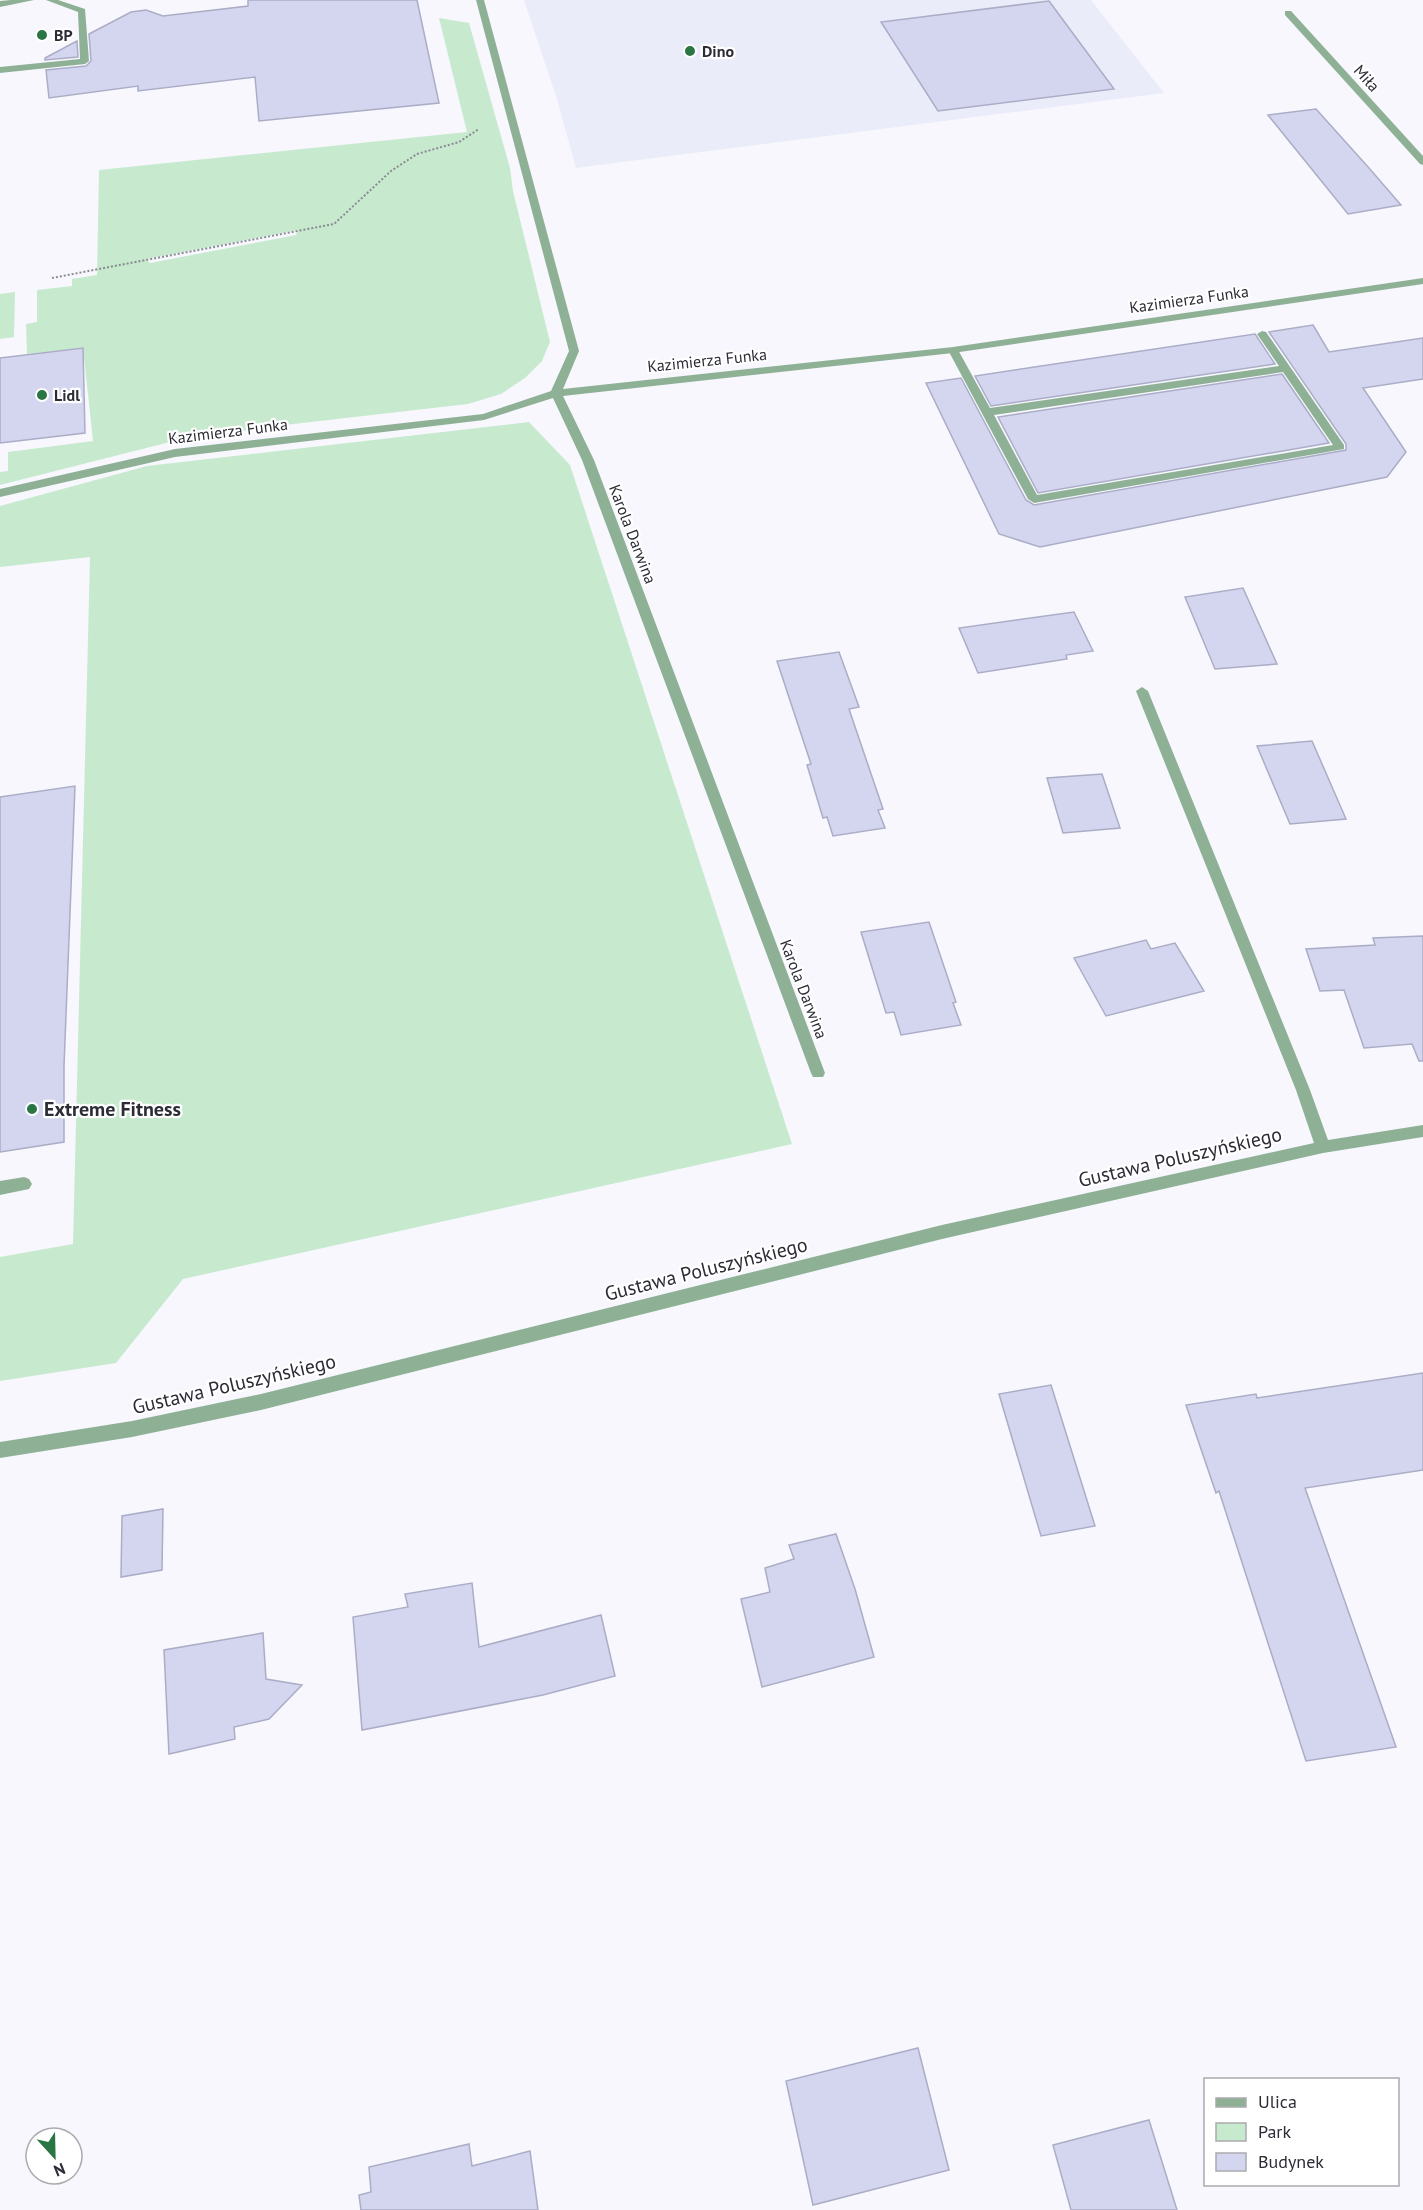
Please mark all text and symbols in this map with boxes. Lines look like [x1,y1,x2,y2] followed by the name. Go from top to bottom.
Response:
[54,25,73,45] place label: BP
[35,28,49,42] marker: BP
[702,41,734,61] place label: Dino
[683,44,697,58] marker: Dino
[1350,60,1384,96] street label: Miła
[1128,281,1250,317] street label: Kazimierza Funka
[646,344,768,376] street label: Kazimierza Funka
[54,385,80,405] place label: Lidl
[35,388,49,402] marker: Lidl
[167,414,289,448] street label: Kazimierza Funka
[605,482,661,586] street label: Karola Darwina
[776,937,832,1041] street label: Karola Darwina
[44,1096,181,1122] place label: Extreme Fitness
[25,1102,39,1116] marker: Extreme Fitness
[1076,1121,1284,1193] street label: Gustawa Poluszyńskiego
[602,1231,810,1307] street label: Gustawa Poluszyńskiego
[130,1348,338,1420] street label: Gustawa Poluszyńskiego
[1204,2078,1399,2186] legend
[1258,2090,1297,2113] text: Ulica
[1258,2120,1291,2143] text: Park
[24,2126,84,2186] north arrow
[1258,2150,1324,2173] text: Budynek
[51,2159,68,2181] text: N

